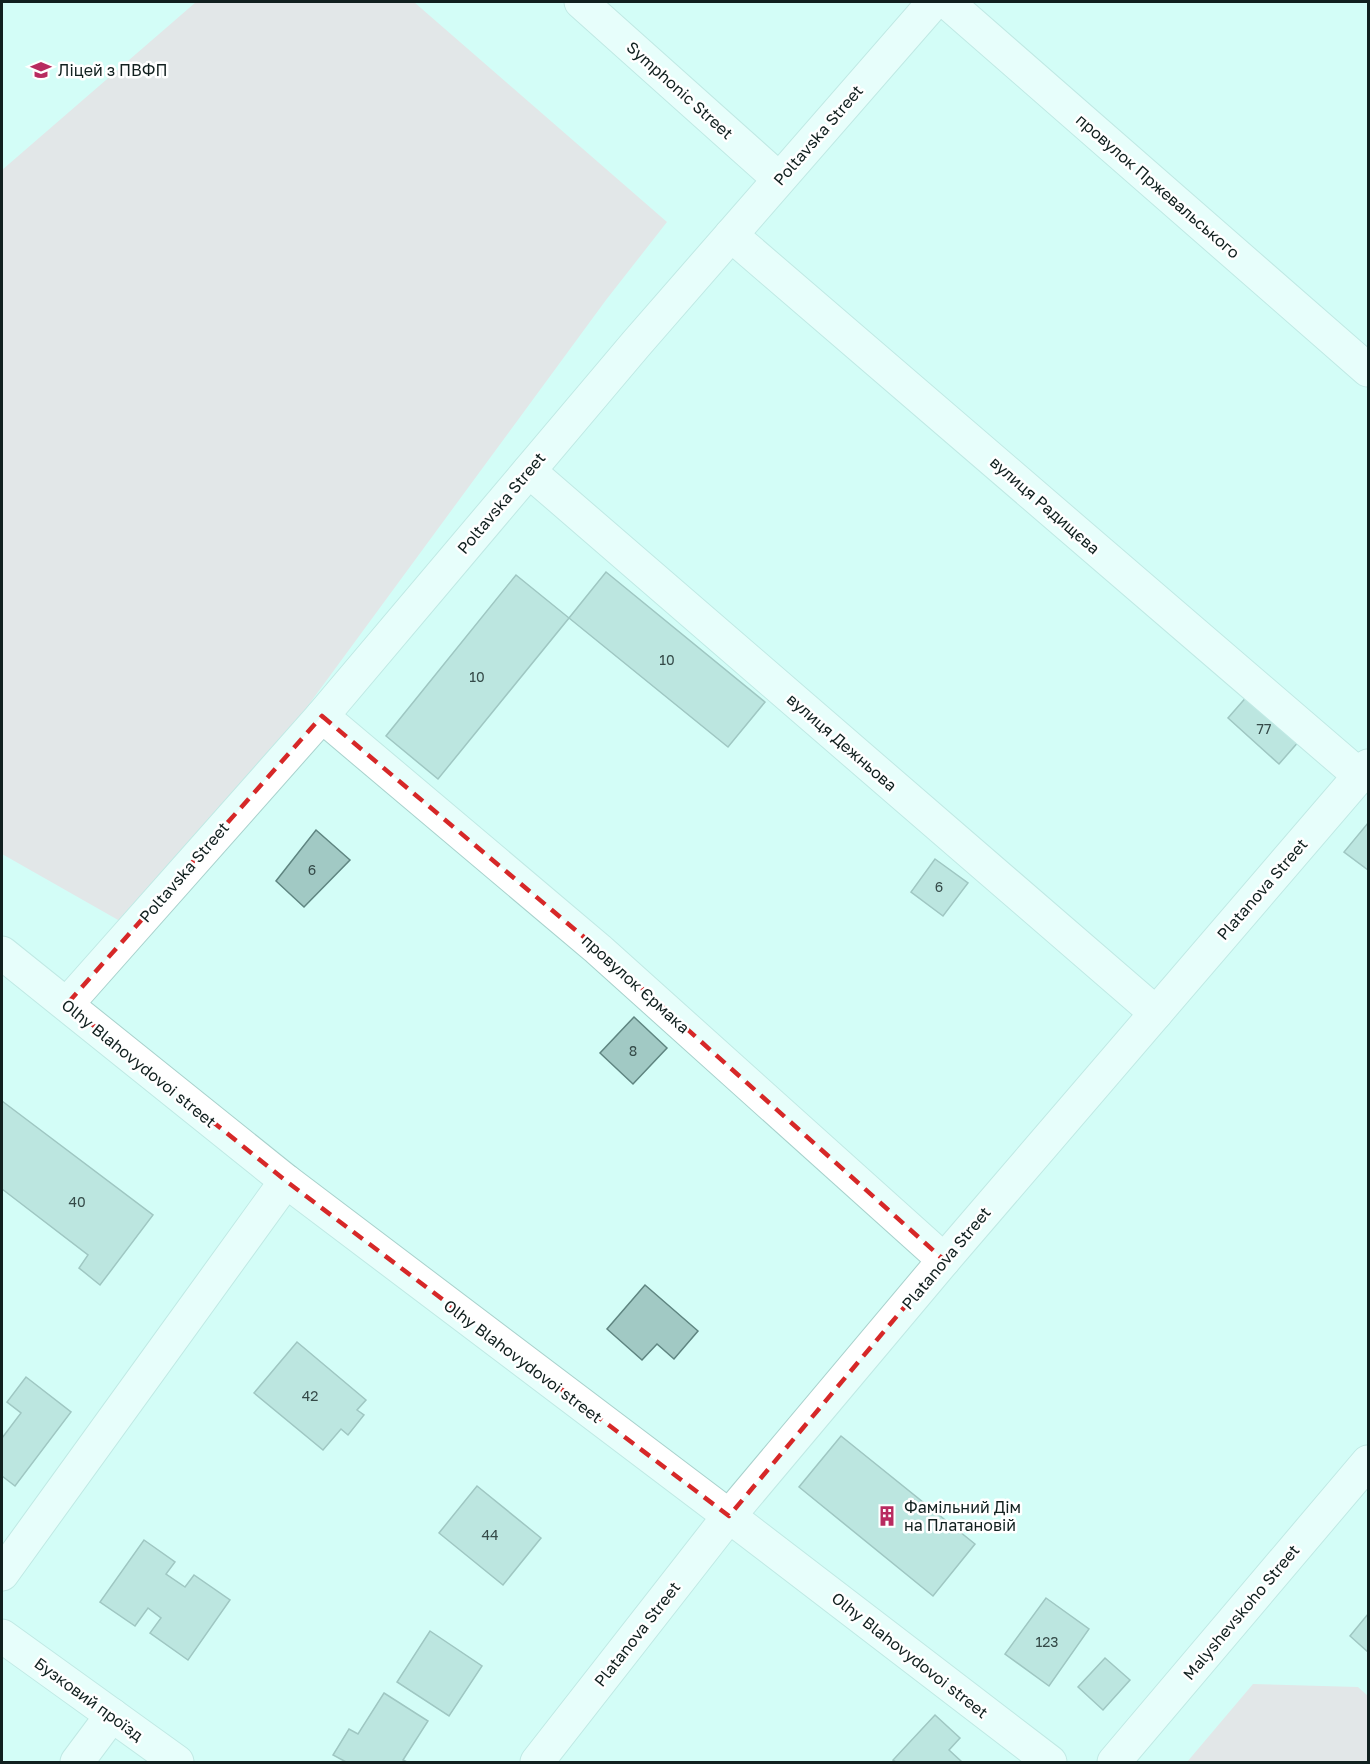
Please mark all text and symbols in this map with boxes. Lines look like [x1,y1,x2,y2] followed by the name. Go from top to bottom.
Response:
[623,37,737,143] street label: Symphonic Street
[29,58,53,82] school or university icon: Ліцей з ПВФП
[58,60,167,80] place label: Ліцей з ПВФП
[769,81,867,189] street label: Poltavska Street
[1072,109,1244,263] street label: провулок Пржевальського
[453,448,549,558] street label: Poltavska Street
[986,452,1104,558] street label: вулиця Радищєва
[659,651,675,668] house number: 10
[469,668,485,685] house number: 10
[783,689,901,795] street label: вулиця Дежньова
[1257,720,1271,737] house number: 77
[135,818,233,926] street label: Poltavska Street
[1212,834,1312,944] street label: Platanova Street
[308,861,316,878] house number: 6
[935,878,943,895] house number: 6
[578,930,694,1038] street label: провулок Єрмака
[58,994,220,1132] street label: Olhy Blahovydovoi street
[629,1042,637,1059] house number: 8
[68,1193,86,1210] house number: 40
[897,1203,995,1313] street label: Platanova Street
[440,1295,606,1427] street label: Olhy Blahovydovoi street
[302,1387,318,1404] house number: 42
[904,1497,1021,1535] place label: Фамільний Дім на Платановій
[875,1504,899,1528] building icon: Фамільний Дім на Платановій
[481,1526,499,1543] house number: 44
[1179,1540,1303,1684] street label: Malyshevskoho Street
[590,1577,684,1691] street label: Platanova Street
[828,1588,992,1722] street label: Olhy Blahovydovoi street
[1035,1633,1059,1650] house number: 123
[31,1653,148,1745] street label: Бузковий проїзд

